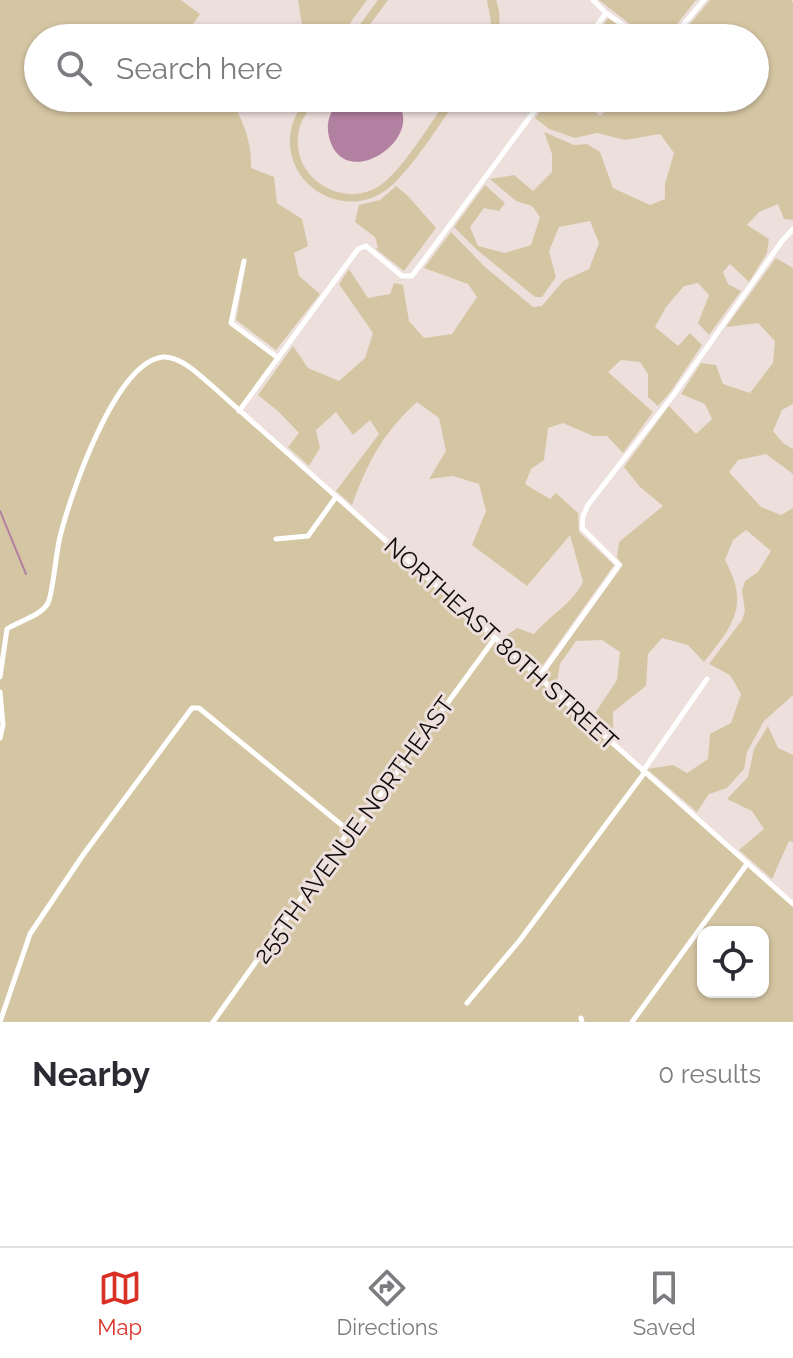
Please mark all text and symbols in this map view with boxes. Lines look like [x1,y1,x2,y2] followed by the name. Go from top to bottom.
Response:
[24,24,769,112] search box
[52,46,96,90] icon: search
[116,51,283,86] text: Search here
[379,531,624,756] street label: NORTHEAST 80TH STREET
[247,690,460,969] street label: 255TH AVENUE NORTHEAST
[697,926,769,998] map controls
[697,926,769,998] button: locate
[32,1054,150,1094] text: Nearby
[658,1059,761,1089] text: 0 results
[97,1266,142,1340] tab: Map
[337,1266,438,1340] tab: Directions
[633,1266,696,1340] tab: Saved

